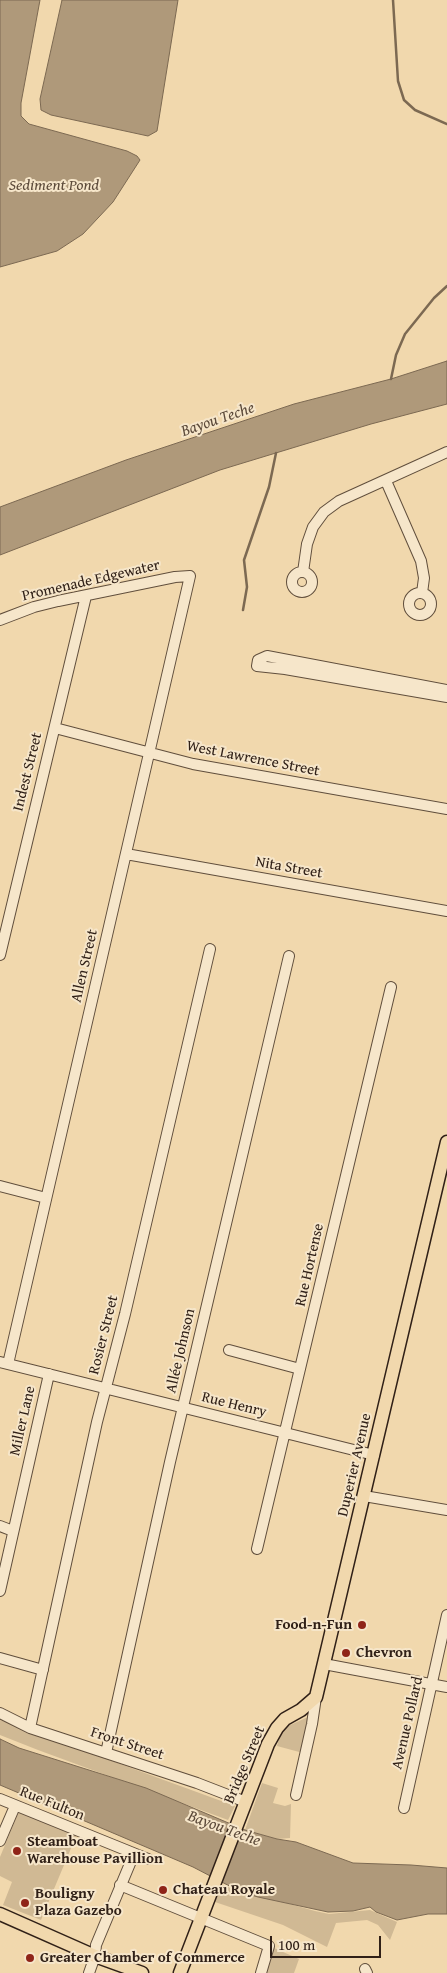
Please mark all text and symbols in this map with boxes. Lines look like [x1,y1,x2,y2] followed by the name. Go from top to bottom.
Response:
[9,176,99,196] water label: Sediment Pond
[179,399,257,441] water label: Bayou Teche
[20,556,162,606] street label: Promenade Edgewater
[10,731,46,813] street label: Indest Street
[185,737,321,781] street label: West Lawrence Street
[254,853,324,883] street label: Nita Street
[68,928,102,1004] street label: Allen Street
[292,1222,328,1308] street label: Rue Hortense
[85,1294,123,1376] street label: Rosier Street
[163,1307,199,1395] street label: Allée Johnson
[6,1384,40,1458] street label: Miller Lane
[200,1388,268,1422] street label: Rue Henry
[334,1412,376,1518] street label: Duperier Avenue
[275,1616,352,1634] place label: Food-n-Fun
[356,1619,368,1631] marker: Food-n-Fun
[356,1644,412,1662] place label: Chevron
[340,1647,352,1659] marker: Chevron
[389,1675,427,1771] street label: Avenue Pollard
[221,1723,269,1807] street label: Bridge Street
[88,1724,166,1764] street label: Front Street
[17,1783,87,1825] street label: Rue Fulton
[185,1807,263,1851] water label: Bayou Teche
[27,1833,163,1868] place label: Steamboat Warehouse Pavillion
[11,1845,23,1857] marker: Steamboat Warehouse Pavillion
[173,1881,275,1899] place label: Chateau Royale
[157,1884,169,1896] marker: Chateau Royale
[35,1885,122,1920] place label: Bouligny Plaza Gazebo
[19,1897,31,1909] marker: Bouligny Plaza Gazebo
[272,1926,383,1958] scale bar
[278,1934,315,1955] text: 100 m
[40,1949,245,1967] place label: Greater Chamber of Commerce
[24,1952,36,1964] marker: Greater Chamber of Commerce

